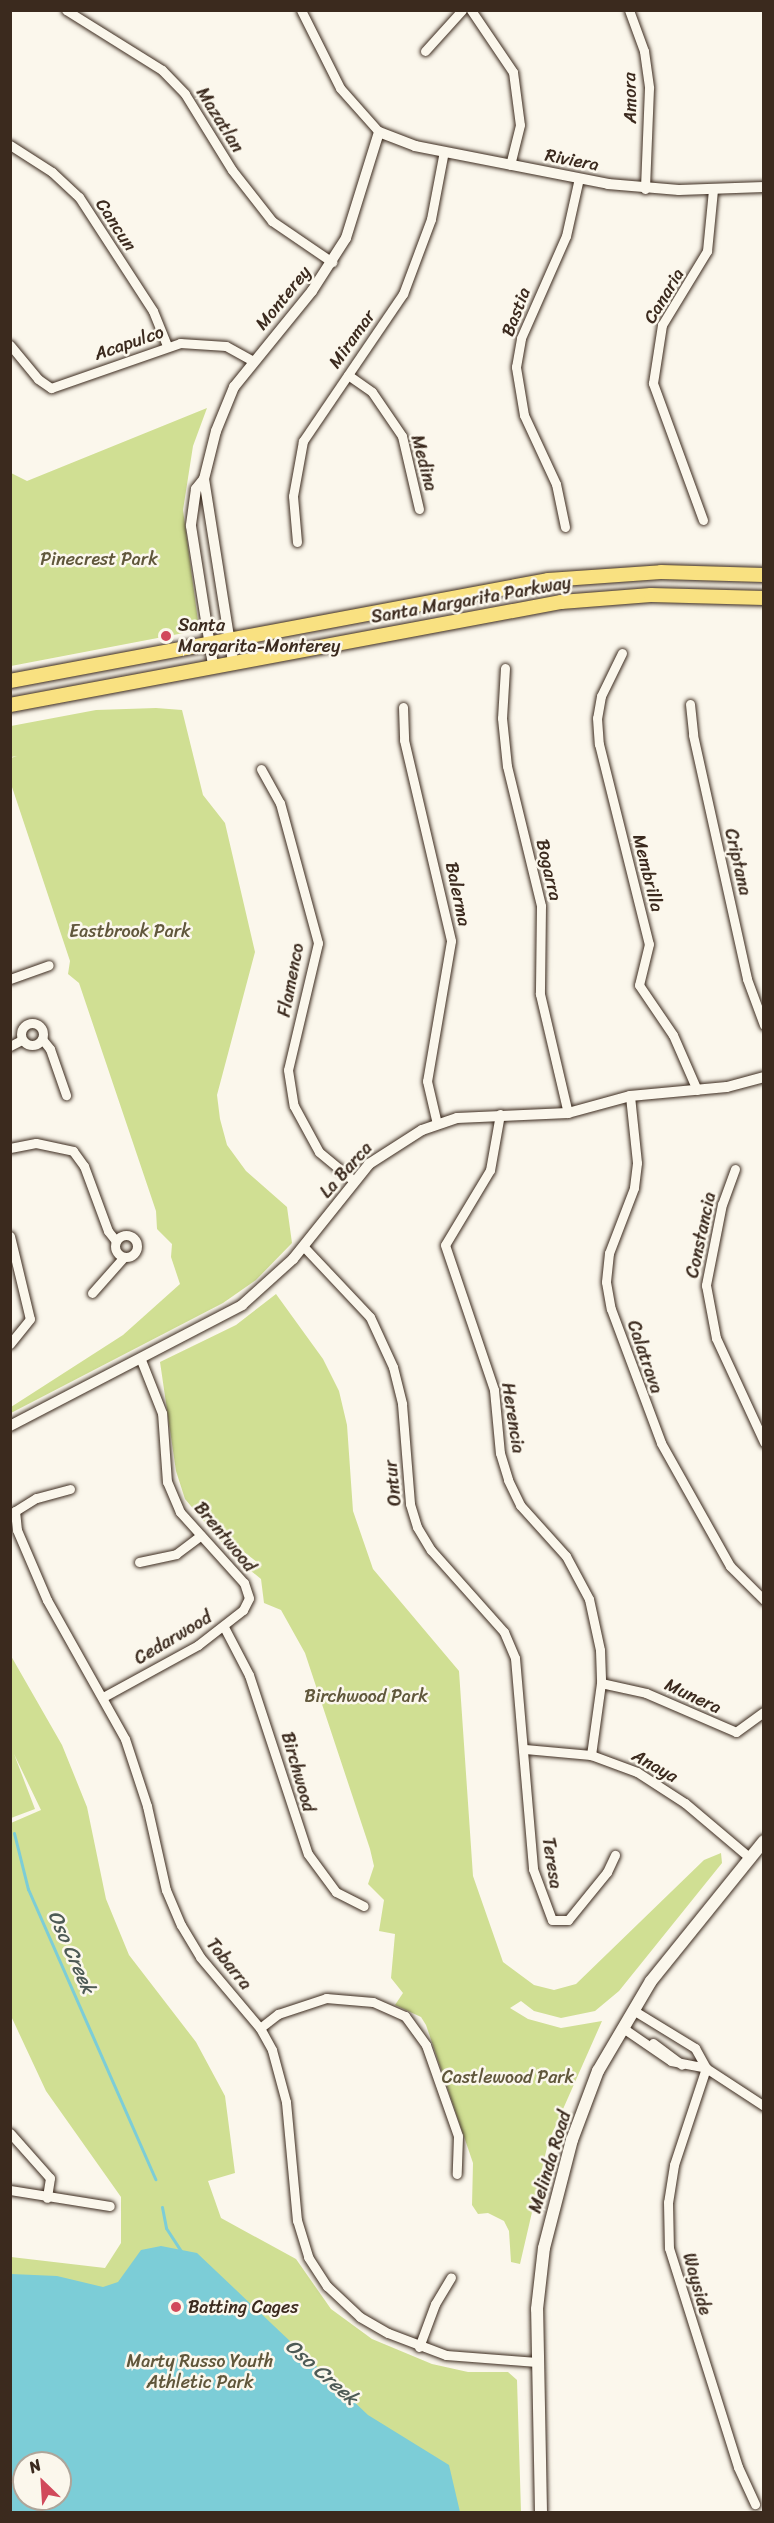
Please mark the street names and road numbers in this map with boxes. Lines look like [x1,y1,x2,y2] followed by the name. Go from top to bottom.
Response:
[619,72,641,124] street label: Amora
[191,83,249,157] street label: Mazatlan
[543,144,601,176] street label: Riviera
[91,195,141,255] street label: Cancun
[251,262,315,334] street label: Monterey
[639,265,689,327] street label: Canaria
[497,285,535,339] street label: Bastia
[324,306,380,372] street label: Miramar
[91,321,167,365] street label: Acapulco
[406,433,442,493] street label: Medina
[369,572,573,628] street label: Santa Margarita Parkway
[720,826,756,898] street label: Criptana
[628,832,668,914] street label: Membrilla
[531,837,567,903] street label: Bogarra
[441,860,475,928] street label: Balerma
[273,941,309,1019] street label: Flamenco
[315,1138,377,1202] street label: La Barca
[681,1190,721,1280] street label: Constancia
[622,1317,668,1397] street label: Calatrava
[497,1381,529,1455] street label: Herencia
[380,1459,406,1507] street label: Ontur
[189,1498,261,1576] street label: Brentwood
[130,1607,216,1669] street label: Cedarwood
[661,1674,725,1718] street label: Munera
[276,1730,320,1814] street label: Birchwood
[628,1745,682,1787] street label: Anaya
[537,1836,567,1890] street label: Teresa
[202,1934,256,1994] street label: Tobarra
[524,2108,576,2216] street label: Melinda Road
[678,2250,716,2318] street label: Wayside

